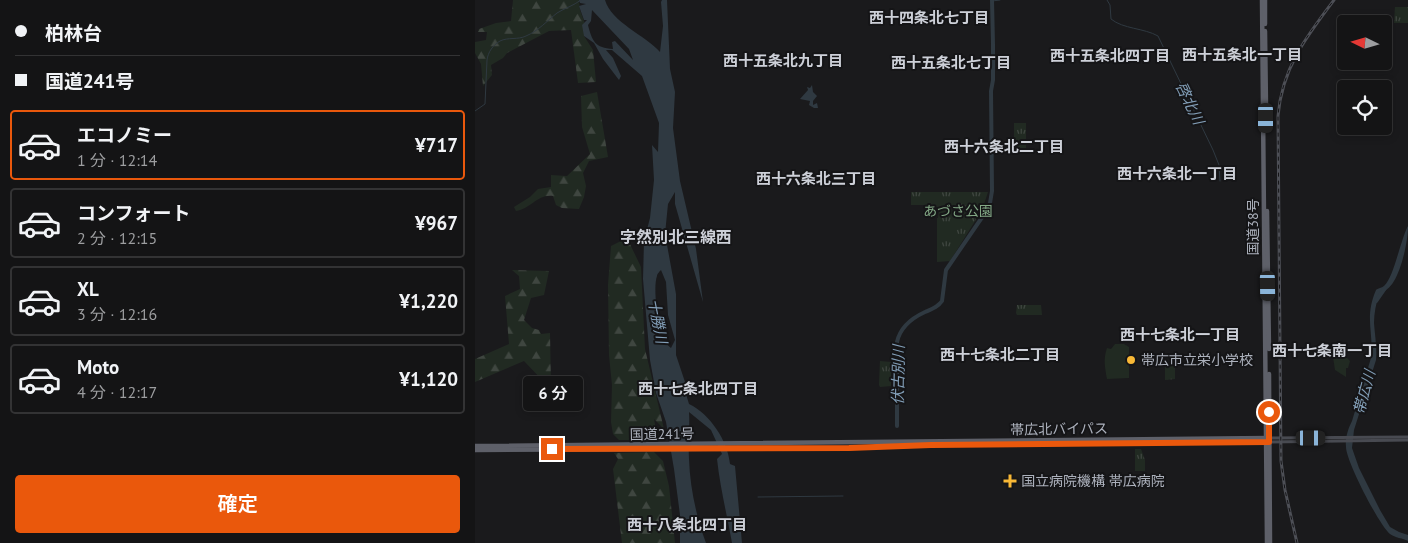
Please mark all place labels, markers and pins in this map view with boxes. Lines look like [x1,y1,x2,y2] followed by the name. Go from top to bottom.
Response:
[1141,351,1253,369] place label: 帯広市立栄小学校
[1125,354,1137,366] marker: 帯広市立栄小学校
[1021,472,1165,490] place label: 国立病院機構 帯広病院
[1003,474,1017,488] marker: 国立病院機構 帯広病院

